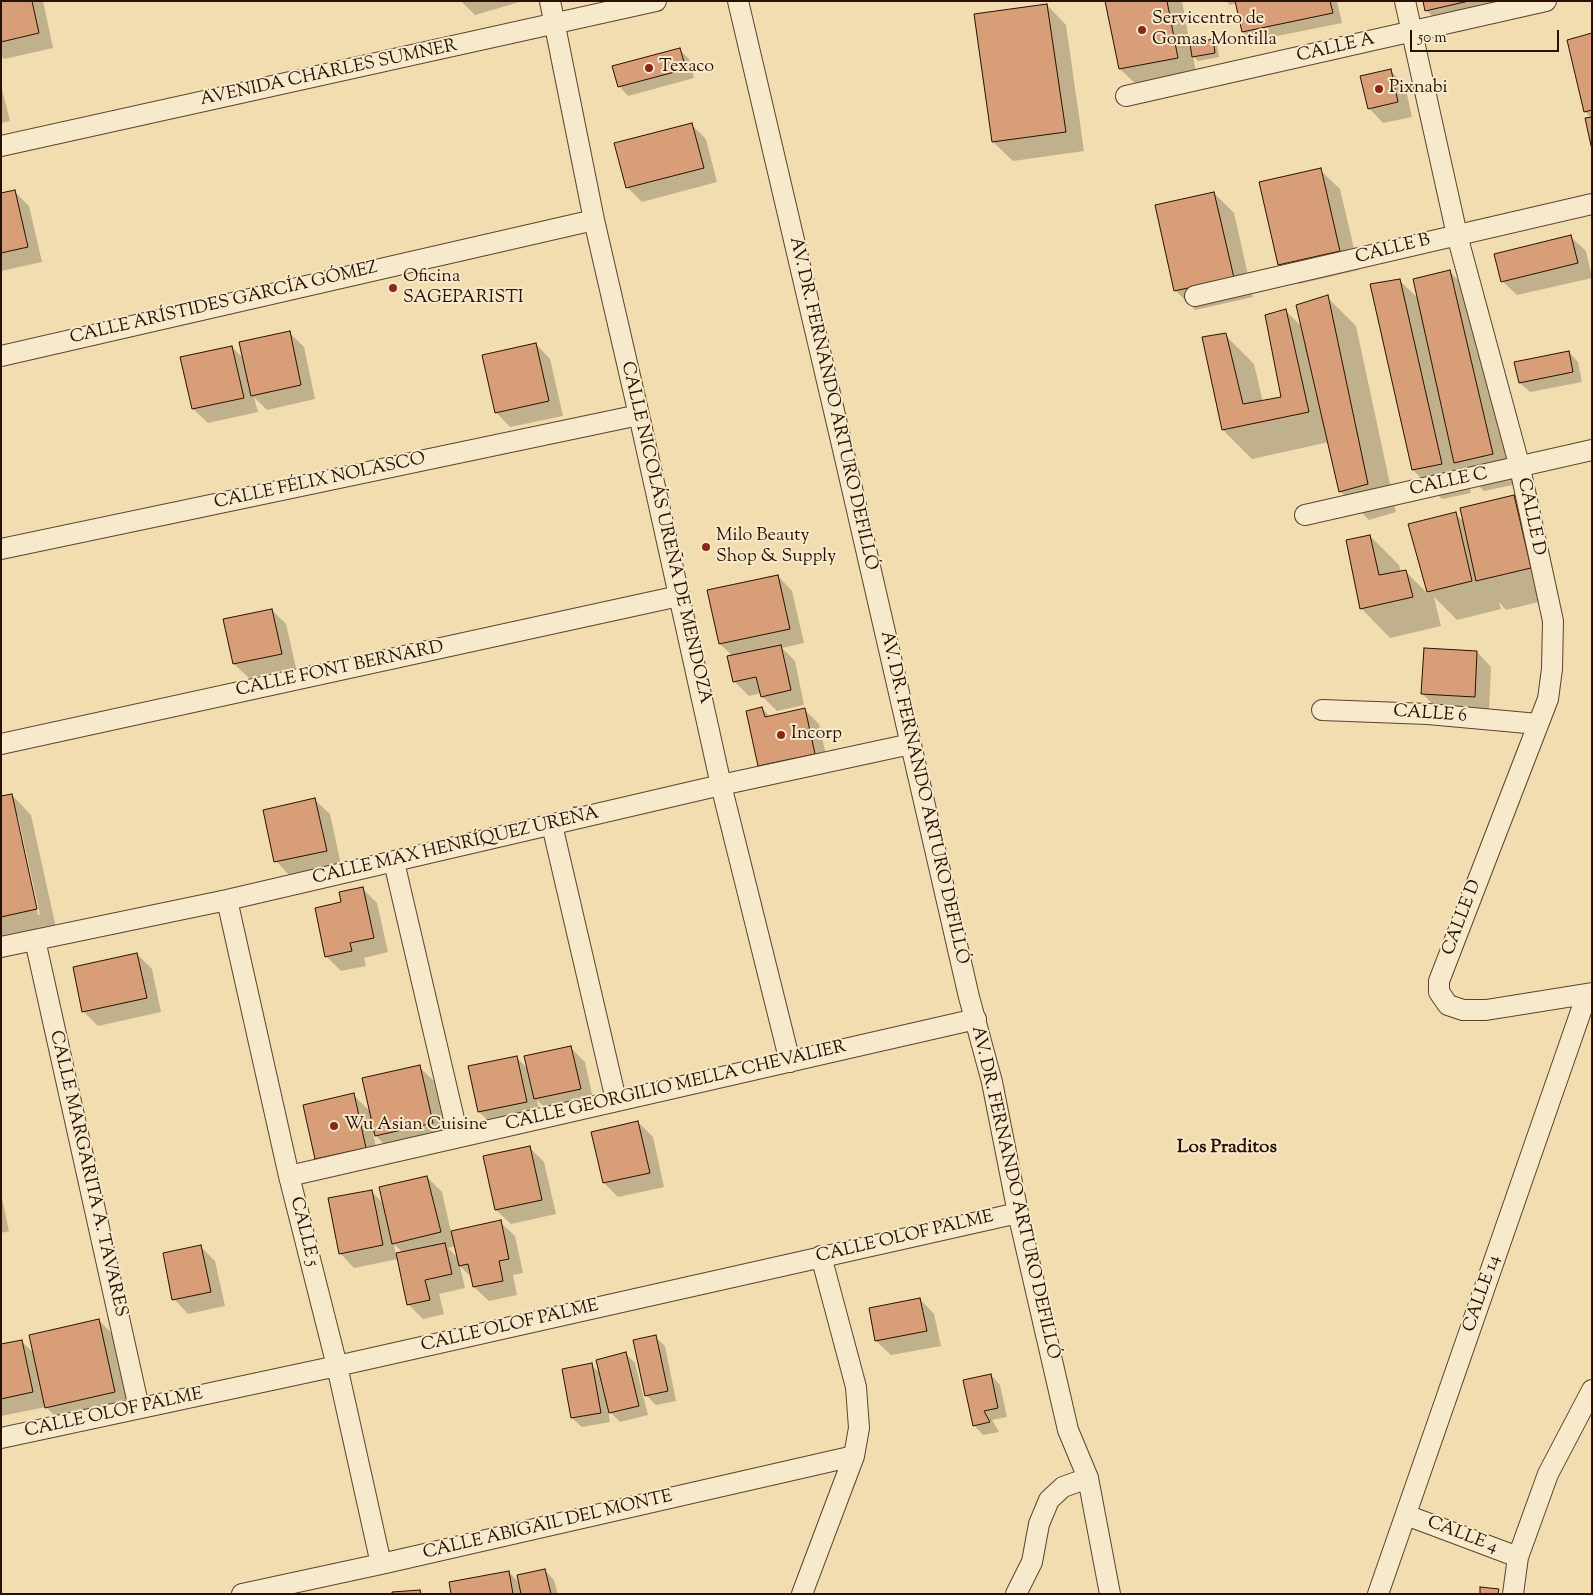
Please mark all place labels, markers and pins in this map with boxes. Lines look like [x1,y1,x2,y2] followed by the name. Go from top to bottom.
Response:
[1152,9,1277,52] place label: Servicentro de Gomas Montilla
[1136,24,1148,36] marker: Servicentro de Gomas Montilla
[659,57,714,79] place label: Texaco
[643,62,655,74] marker: Texaco
[1389,78,1448,100] place label: Pixnabi
[1373,83,1385,95] marker: Pixnabi
[403,267,524,310] place label: Oficina SAGEPARISTI
[387,282,399,294] marker: Oficina SAGEPARISTI
[716,526,836,568] place label: Milo Beauty Shop & Supply
[700,541,712,553] marker: Milo Beauty Shop & Supply
[791,724,842,746] place label: Incorp
[775,729,787,741] marker: Incorp
[344,1115,487,1137] place label: Wu Asian Cuisine
[328,1120,340,1132] marker: Wu Asian Cuisine

